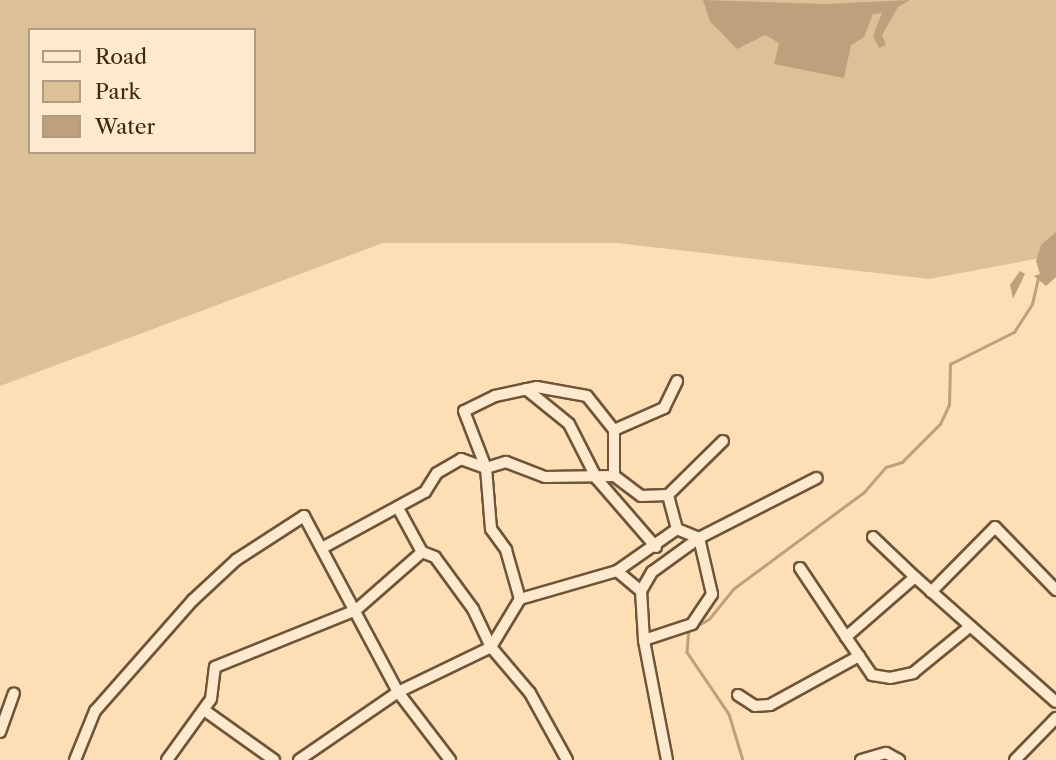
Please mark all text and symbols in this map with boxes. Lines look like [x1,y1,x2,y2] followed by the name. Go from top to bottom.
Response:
[28,28,256,154] legend
[95,44,147,69] text: Road
[95,79,141,104] text: Park
[95,114,155,139] text: Water

